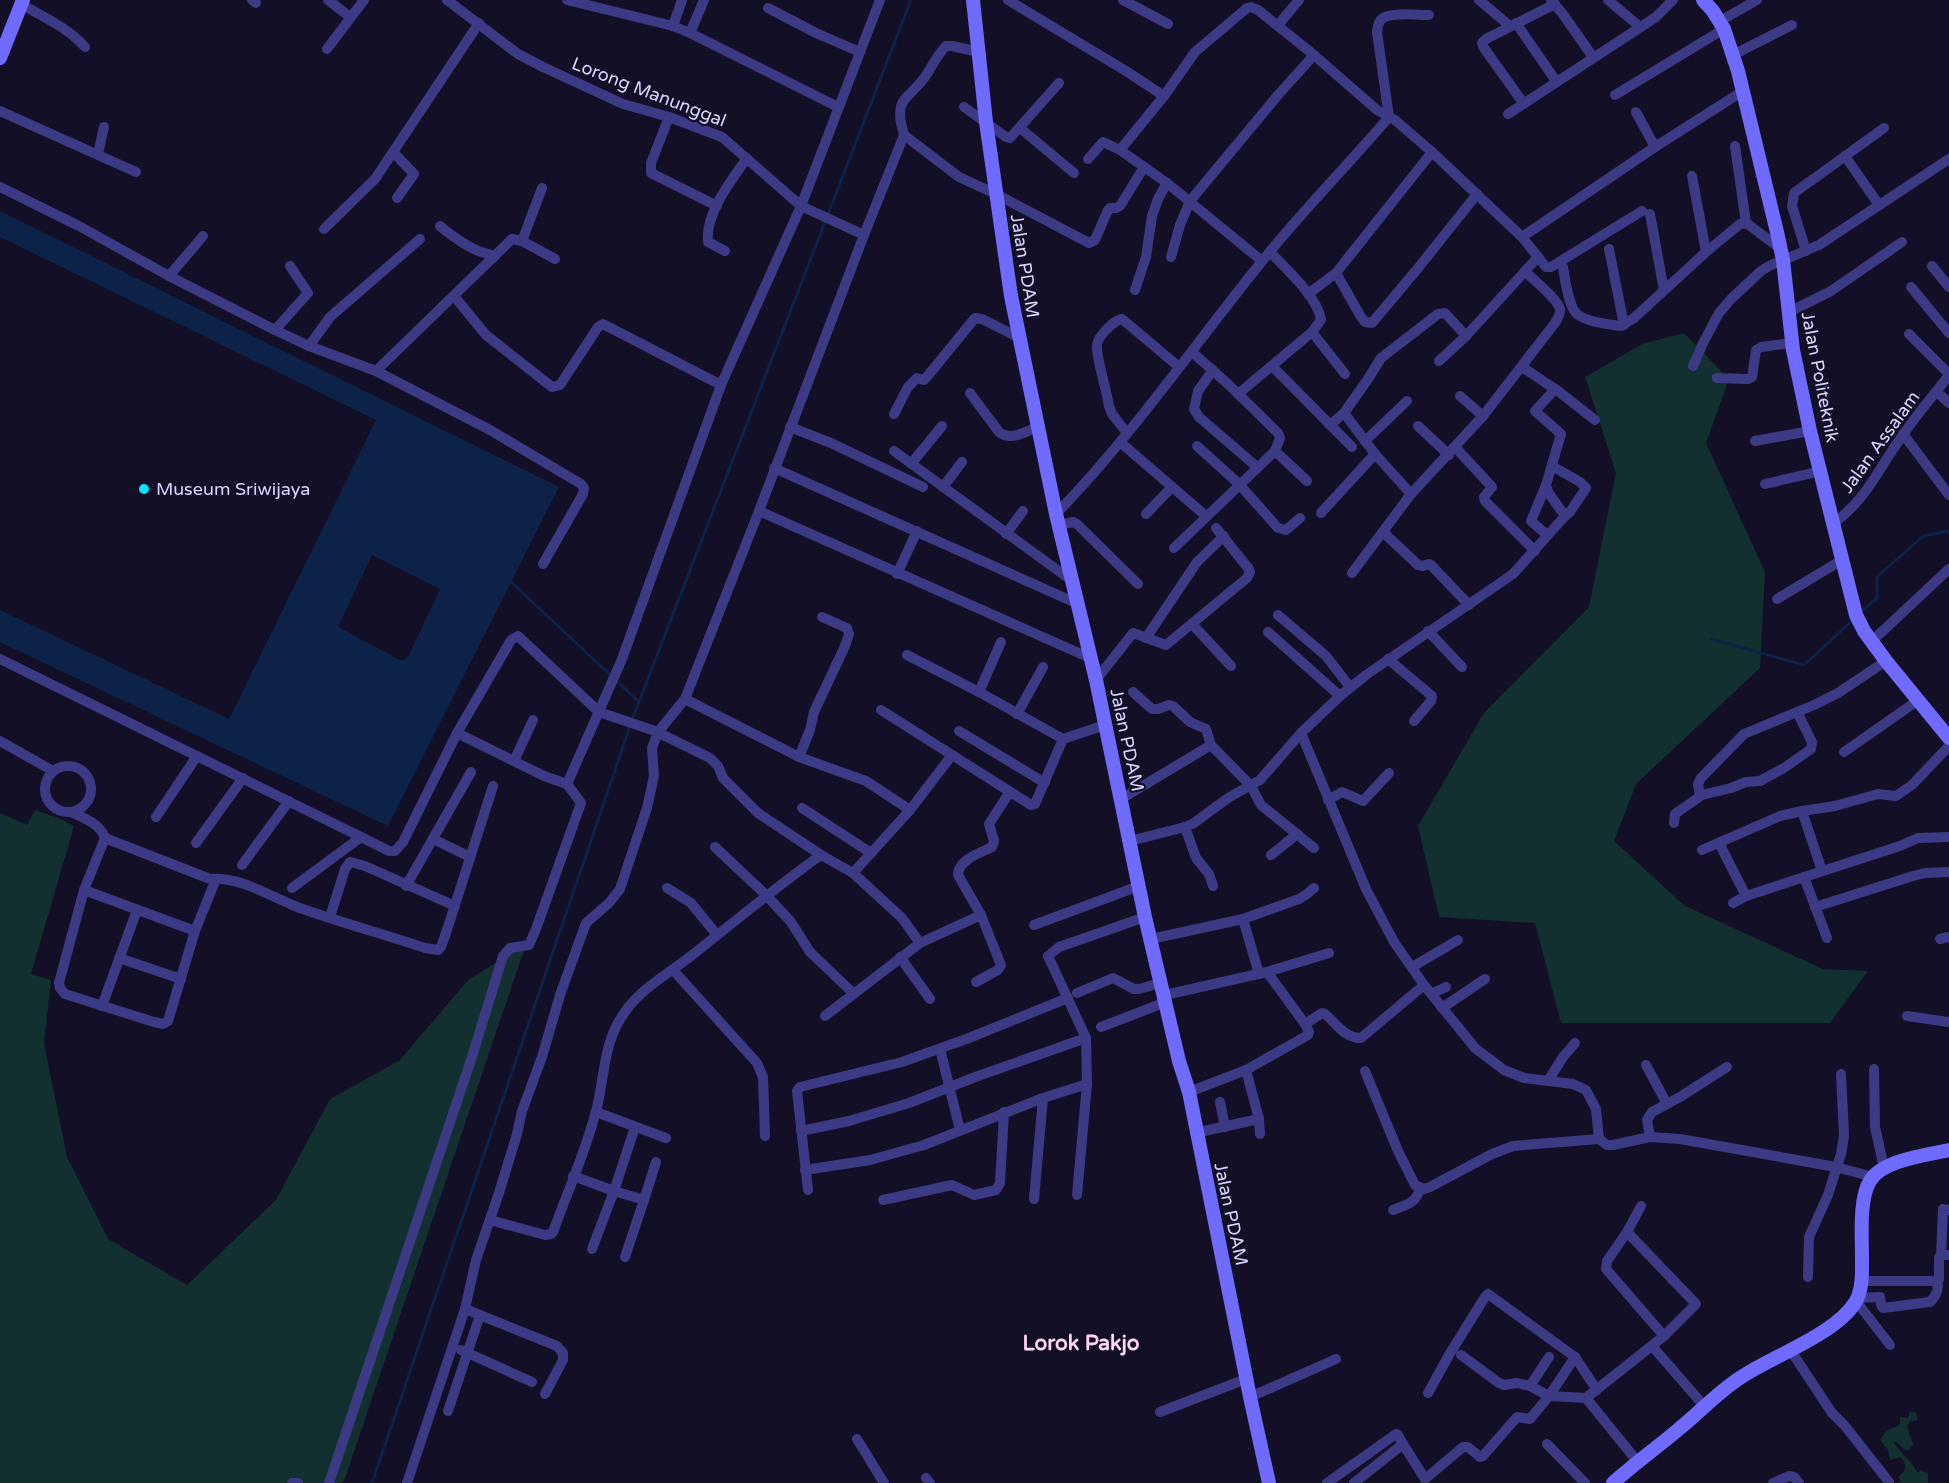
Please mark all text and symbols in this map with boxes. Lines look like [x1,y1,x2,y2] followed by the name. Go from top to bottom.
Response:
[569,52,729,132] street label: Lorong Manunggal
[1006,212,1044,320] street label: Jalan PDAM
[1797,310,1843,444] street label: Jalan Politeknik
[1836,387,1924,497] street label: Jalan Assalam
[156,478,310,500] place label: Museum Sriwijaya
[137,482,151,496] marker: Museum Sriwijaya
[1105,686,1149,794] street label: Jalan PDAM
[1209,1160,1253,1268] street label: Jalan PDAM
[1022,1331,1140,1356] district label: Lorok Pakjo

